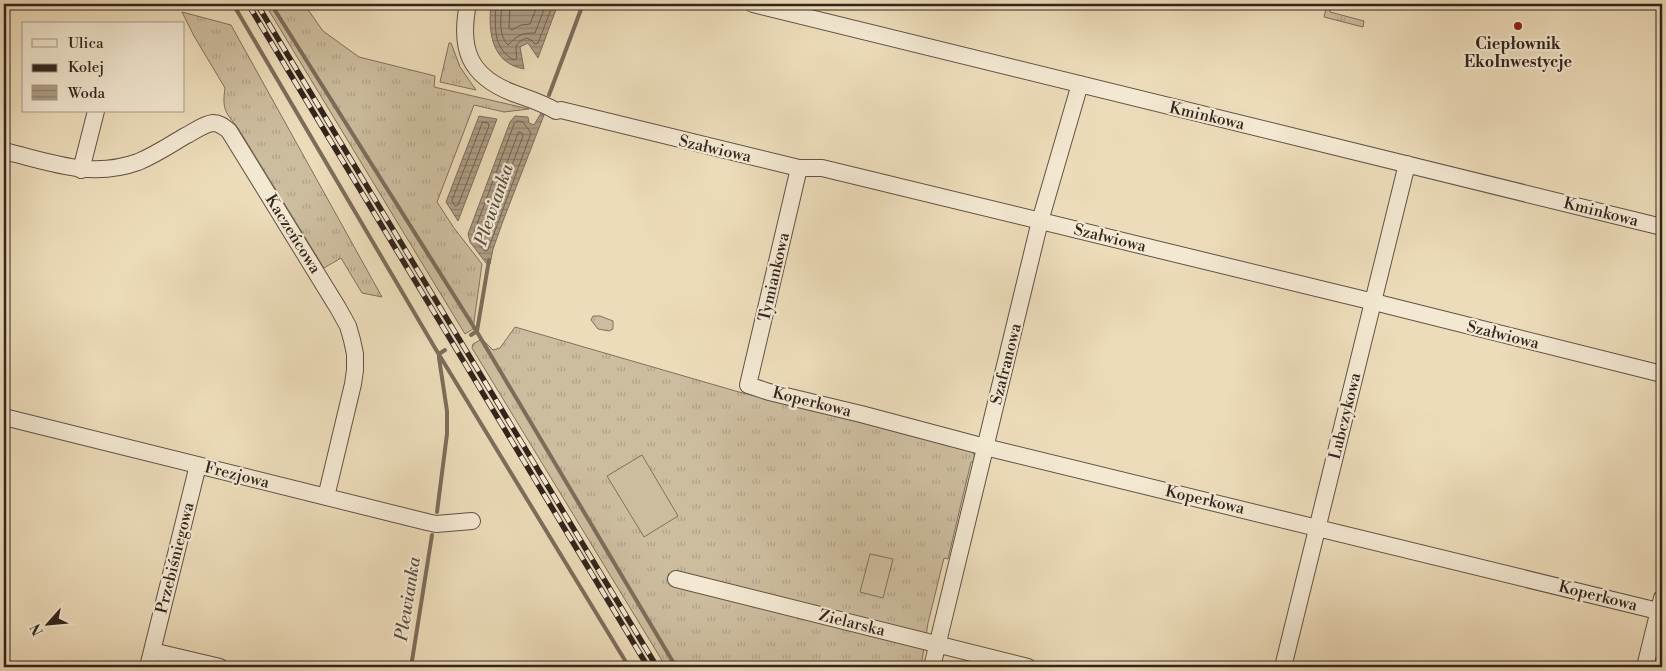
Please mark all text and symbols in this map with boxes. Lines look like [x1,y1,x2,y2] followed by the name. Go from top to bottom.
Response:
[1512,20,1524,32] marker: Ciepłownik EkoInwestycje
[22,22,185,112] legend
[68,34,104,53] text: Ulica
[1464,34,1572,72] place label: Ciepłownik EkoInwestycje
[68,58,104,77] text: Kolej
[67,84,106,103] text: Woda
[1167,98,1247,135] street label: Kminkowa
[677,131,754,167] street label: Szałwiowa
[469,160,519,250] water label: Plewianka
[261,191,326,278] street label: Kaczeńcowa
[1561,193,1641,231] street label: Kminkowa
[1072,219,1149,257] street label: Szałwiowa
[754,230,794,323] street label: Tymiankowa
[1465,316,1542,354] street label: Szałwiowa
[986,320,1026,407] street label: Szafranowa
[1325,370,1366,461] street label: Lubczykowa
[770,383,854,422] street label: Koperkowa
[203,457,272,493] street label: Frezjowa
[1163,481,1247,519] street label: Koperkowa
[151,499,199,616] street label: Przebiśniegowa
[390,554,426,644] water label: Plewianka
[1556,577,1640,616] street label: Koperkowa
[22,598,72,648] north arrow
[817,605,888,641] street label: Zielarska
[27,620,48,638] text: N

